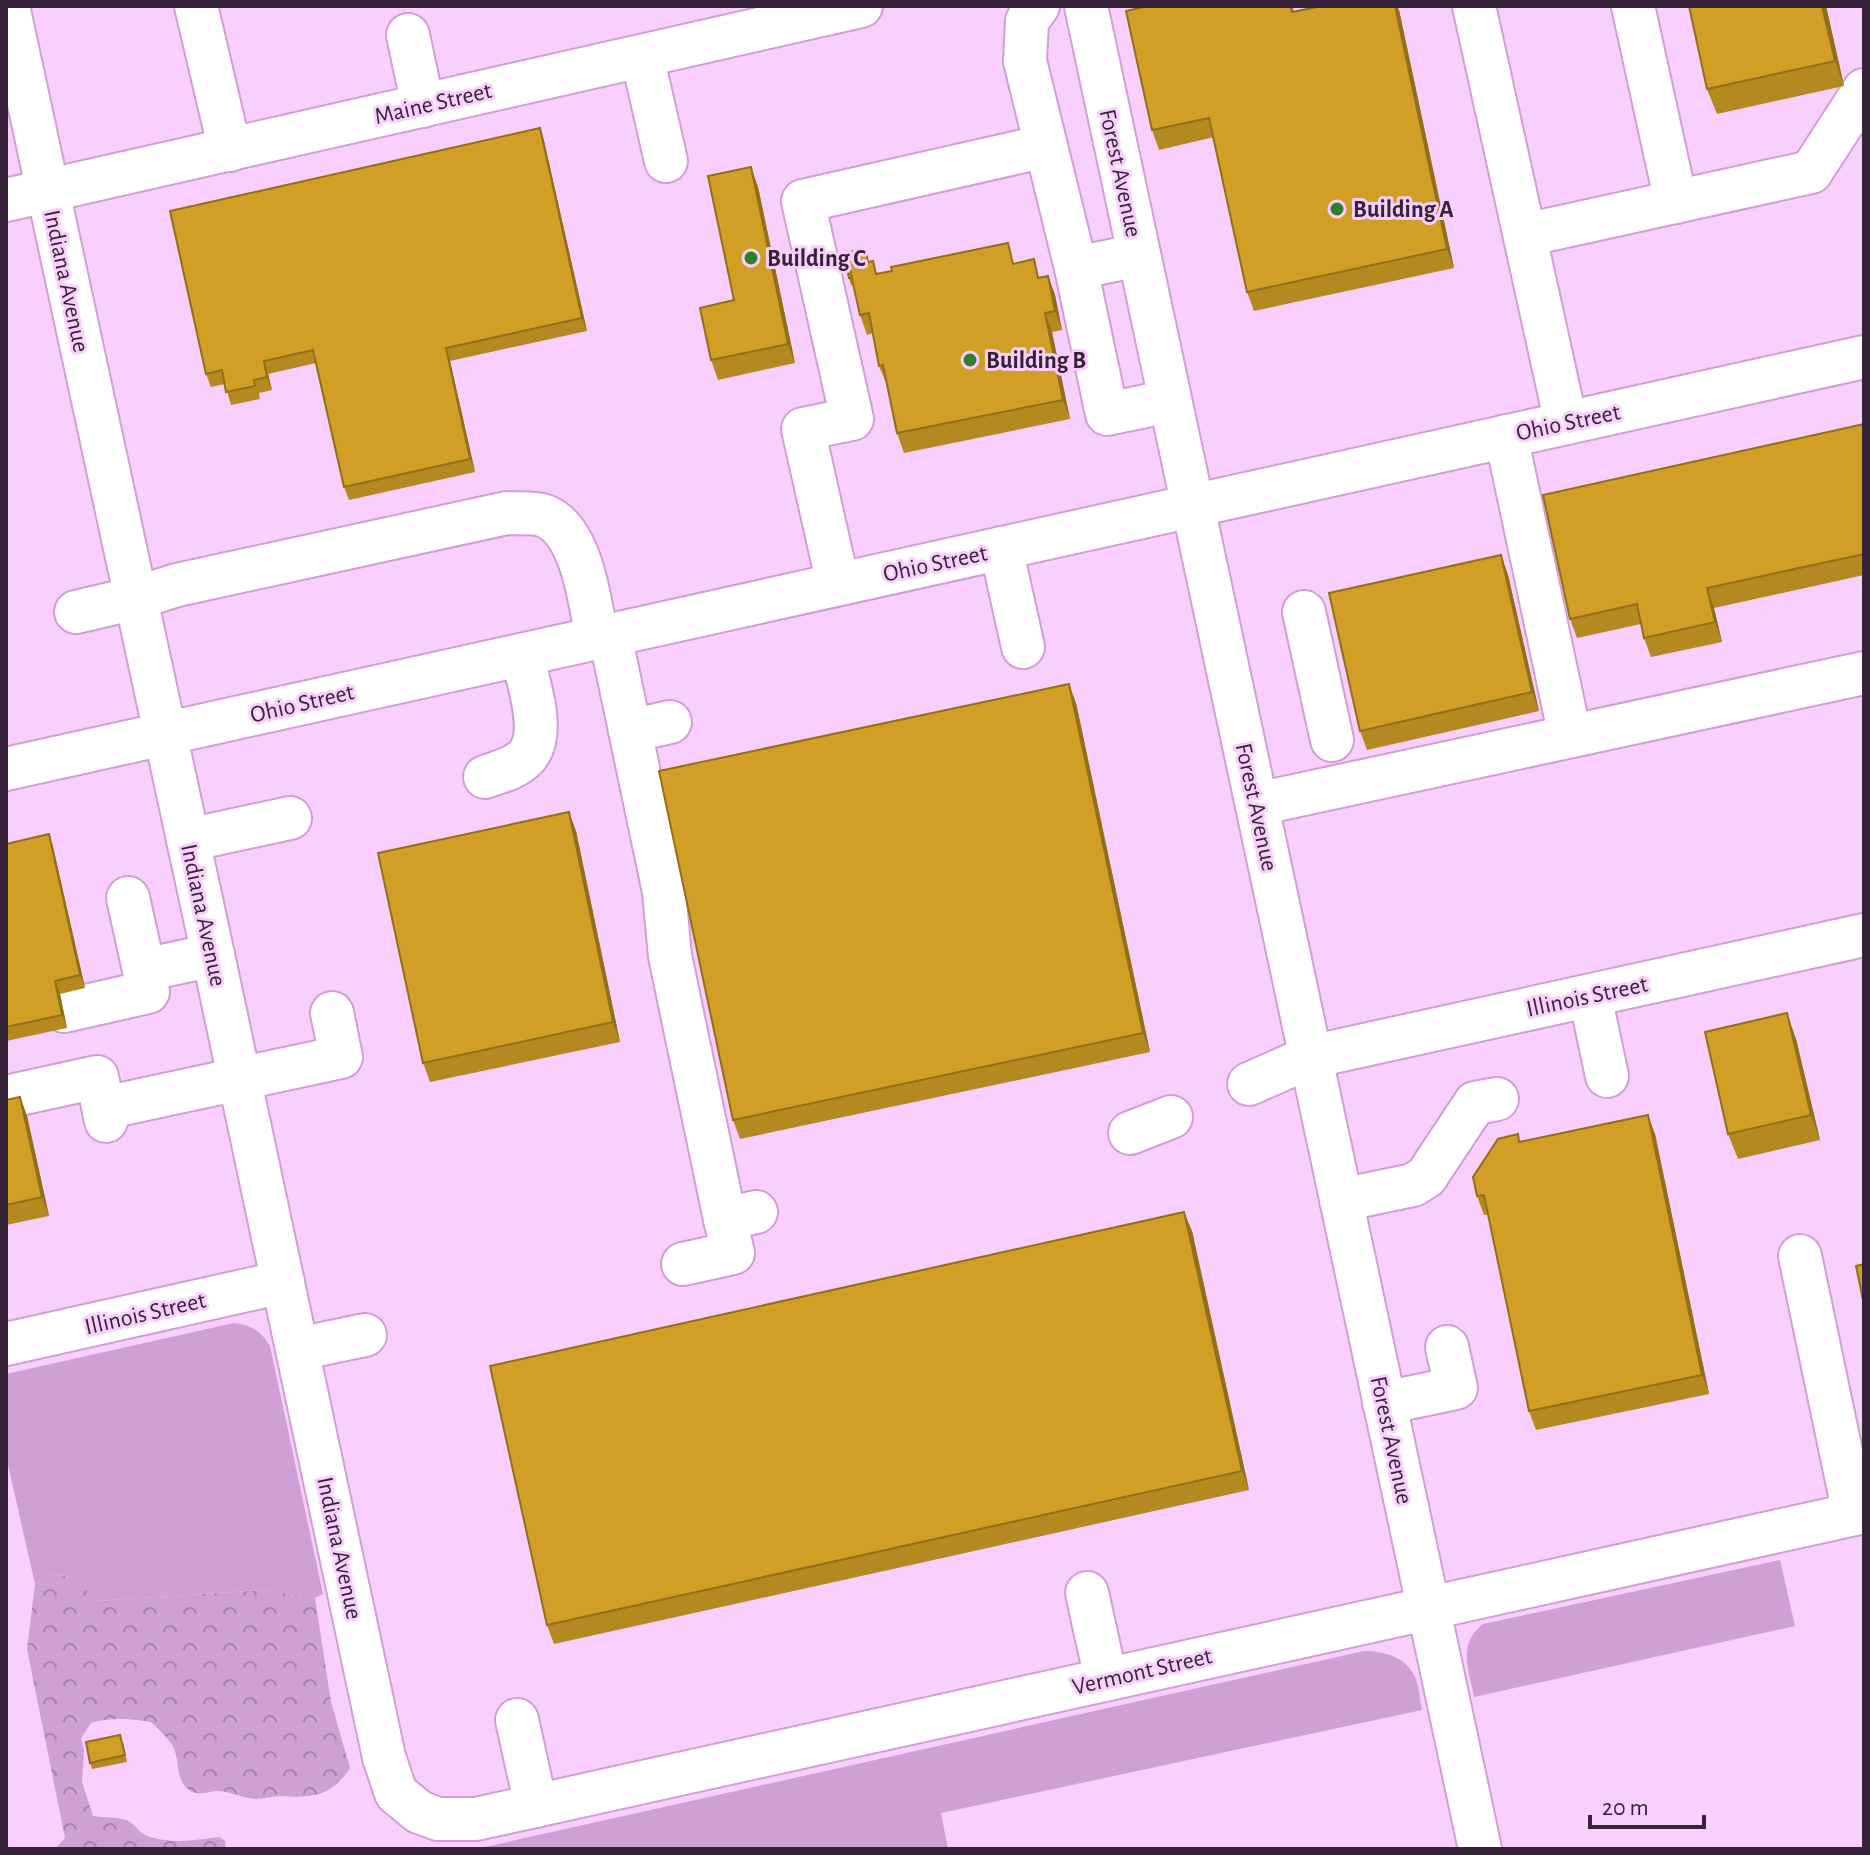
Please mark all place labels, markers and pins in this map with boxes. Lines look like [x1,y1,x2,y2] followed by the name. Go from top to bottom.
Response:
[1353,198,1454,222] place label: Building A
[1328,200,1346,218] marker: Building A
[767,247,866,271] place label: Building C
[742,249,760,267] marker: Building C
[986,349,1086,373] place label: Building B
[961,351,979,369] marker: Building B

